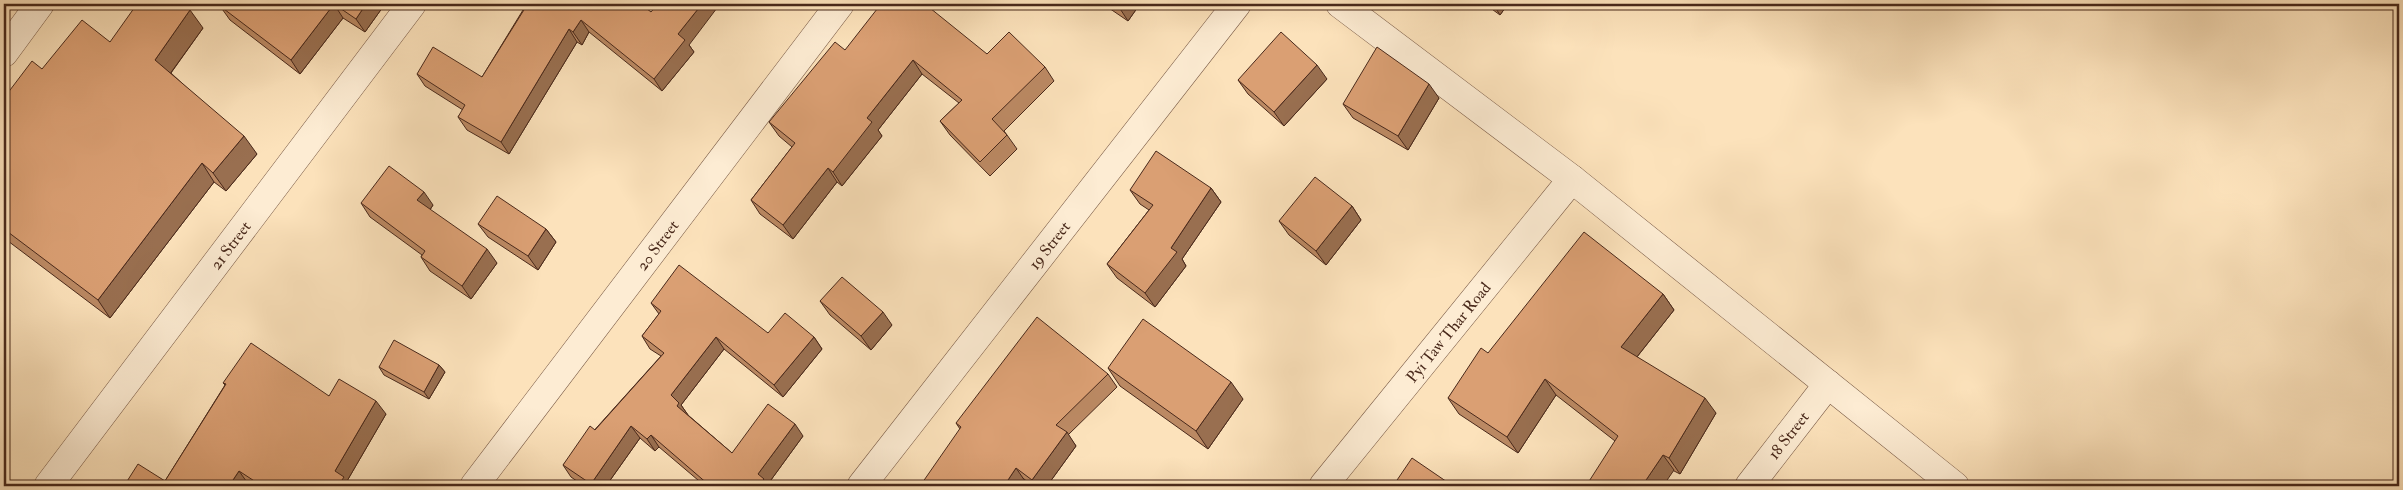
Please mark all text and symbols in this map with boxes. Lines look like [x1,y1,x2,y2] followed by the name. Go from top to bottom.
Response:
[632,216,683,275] street label: 20 Street
[206,217,256,274] street label: 21 Street
[1025,217,1075,274] street label: 19 Street
[1402,278,1495,387] street label: Pyi Taw Thar Road
[1764,408,1814,464] street label: 18 Street

